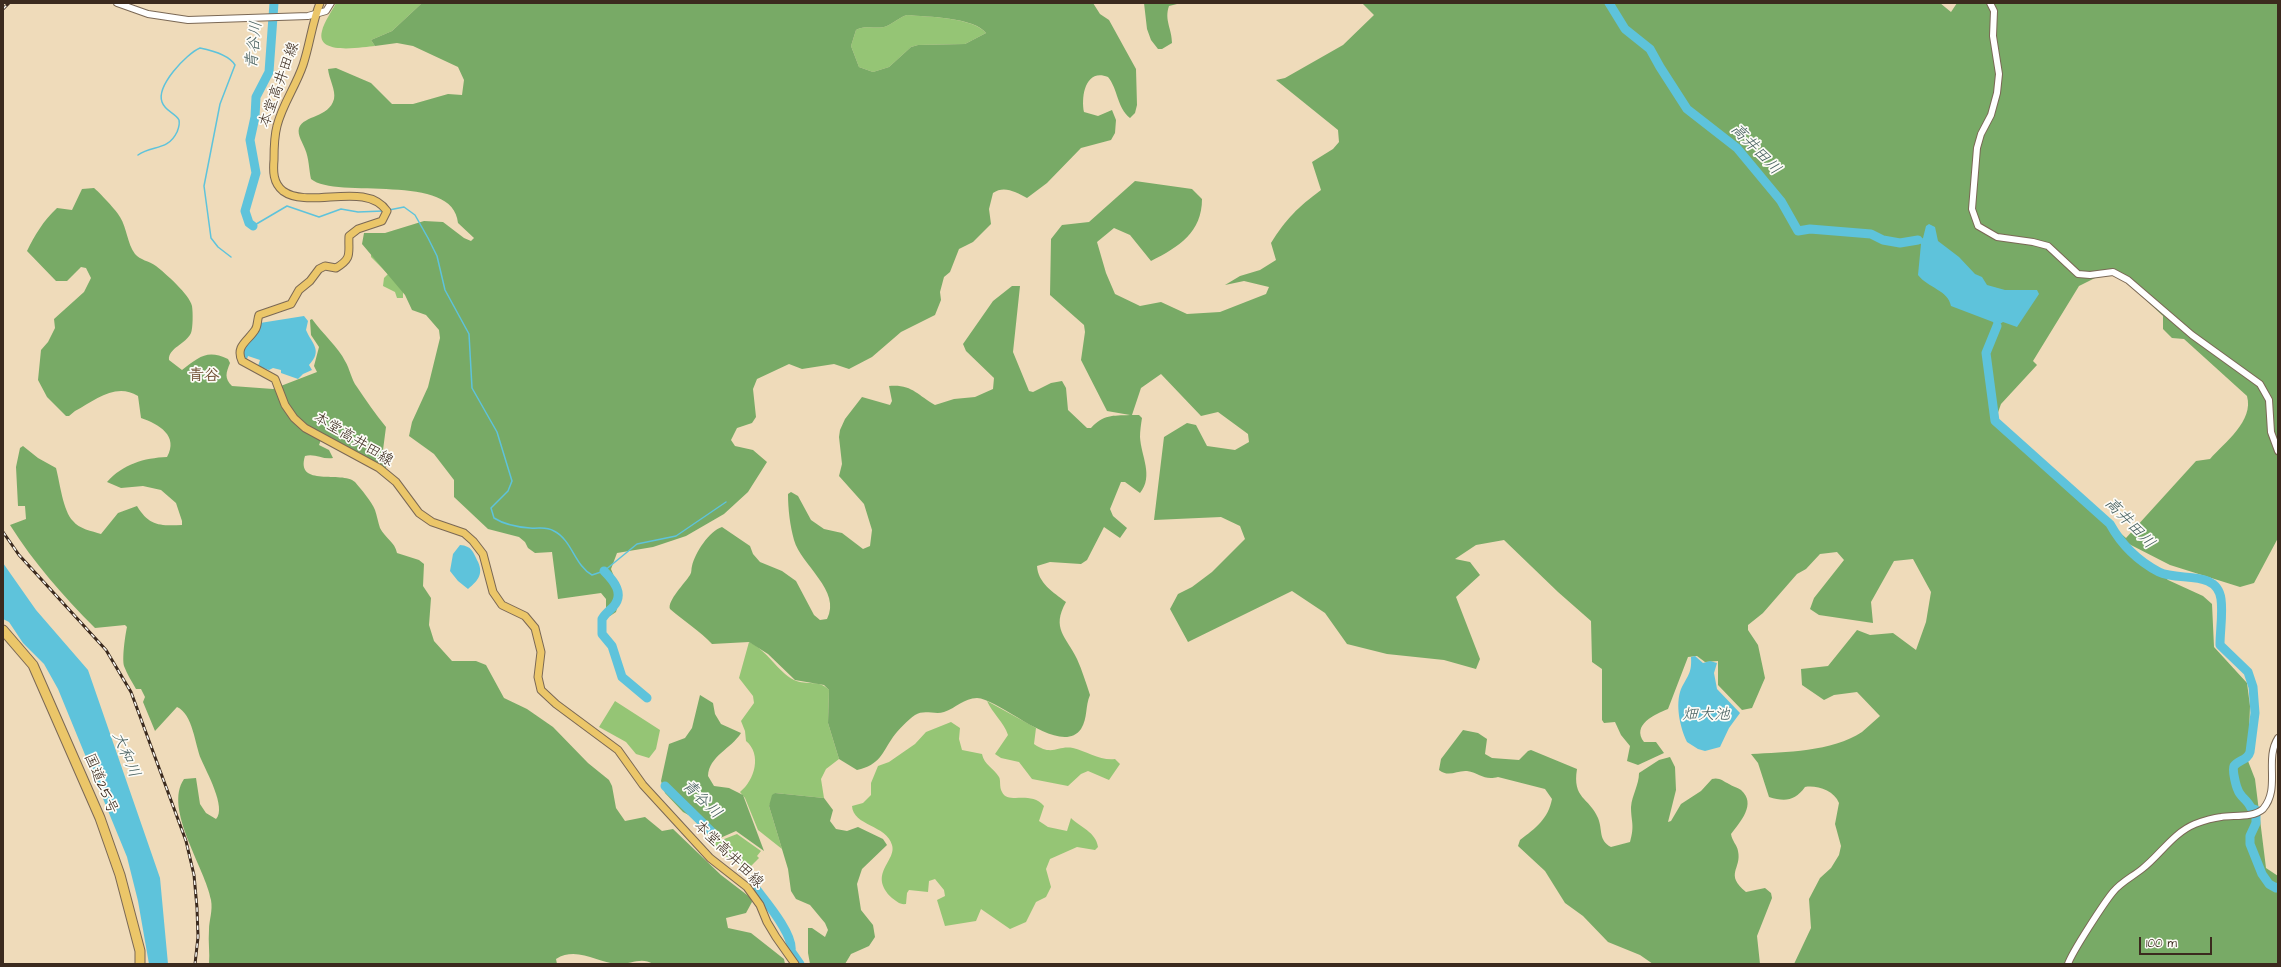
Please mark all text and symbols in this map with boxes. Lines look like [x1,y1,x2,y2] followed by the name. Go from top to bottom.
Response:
[243,20,267,70] water label: 青谷川
[256,40,304,130] street label: 本堂高井田線
[1726,120,1784,180] water label: 高井田川
[188,367,220,387] district label: 青谷
[310,409,396,471] street label: 本堂高井田線
[2100,494,2158,554] water label: 高井田川
[1682,706,1730,726] water label: 畑大池
[107,729,143,781] water label: 大和川
[79,751,121,817] street label: 国道25号
[677,776,725,824] water label: 青谷川
[689,817,767,893] street label: 本堂高井田線
[2141,929,2214,955] scale bar
[2146,935,2177,952] text: 100 m

